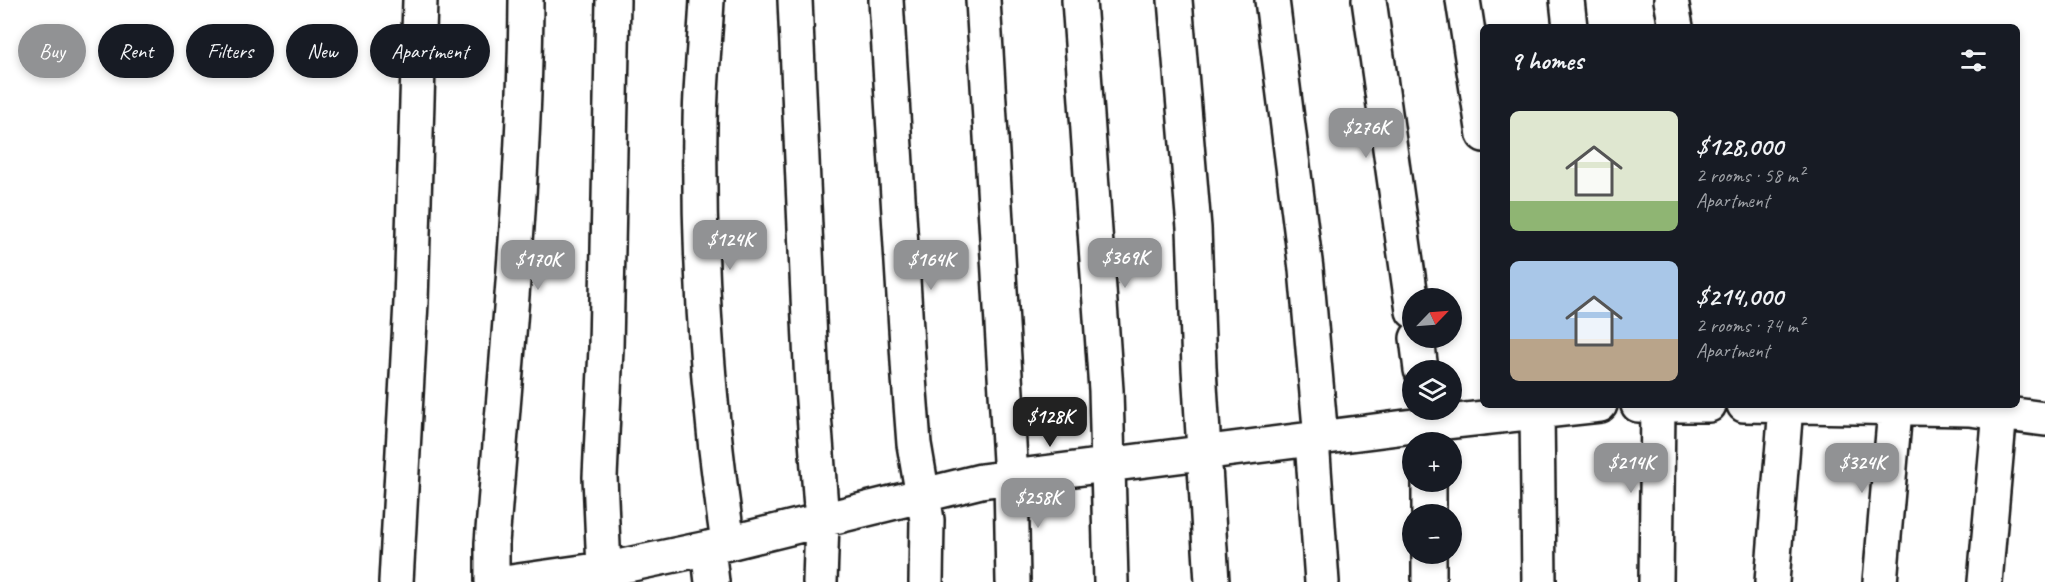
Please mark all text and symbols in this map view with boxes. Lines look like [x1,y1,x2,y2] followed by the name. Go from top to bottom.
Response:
[18,24,86,78] chip: Buy
[98,24,174,78] chip: Rent
[186,24,274,78] chip: Filters
[286,24,358,78] chip: New
[370,24,490,78] chip: Apartment
[1510,44,1583,77] text: 9 homes
[1957,44,1990,77] icon: filters
[1324,108,1408,159] pin: $276K
[1343,115,1389,140] text: $276K
[1696,130,1783,163] text: $128,000
[1558,135,1630,207] icon: home
[1696,163,1804,188] text: 2 rooms · 58 m²
[1696,188,1769,213] text: Apartment
[688,220,772,271] pin: $124K
[707,227,753,252] text: $124K
[1083,238,1167,289] pin: $369K
[496,240,580,291] pin: $170K
[889,240,973,291] pin: $164K
[1102,245,1148,270] text: $369K
[515,247,561,272] text: $170K
[908,247,954,272] text: $164K
[1696,280,1783,313] text: $214,000
[1558,285,1630,357] icon: home
[1402,288,1462,348] north arrow
[1402,288,1462,564] map controls
[1696,313,1804,338] text: 2 rooms · 74 m²
[1696,338,1769,363] text: Apartment
[1402,360,1462,420] button: layers
[1008,397,1092,448] pin: $128K
[1027,404,1073,429] text: $128K
[1402,432,1462,492] button: +
[1589,443,1673,494] pin: $214K
[1820,443,1904,494] pin: $324K
[1608,450,1654,475] text: $214K
[1839,450,1885,475] text: $324K
[996,478,1080,529] pin: $258K
[1015,485,1061,510] text: $258K
[1402,504,1462,564] button: −

